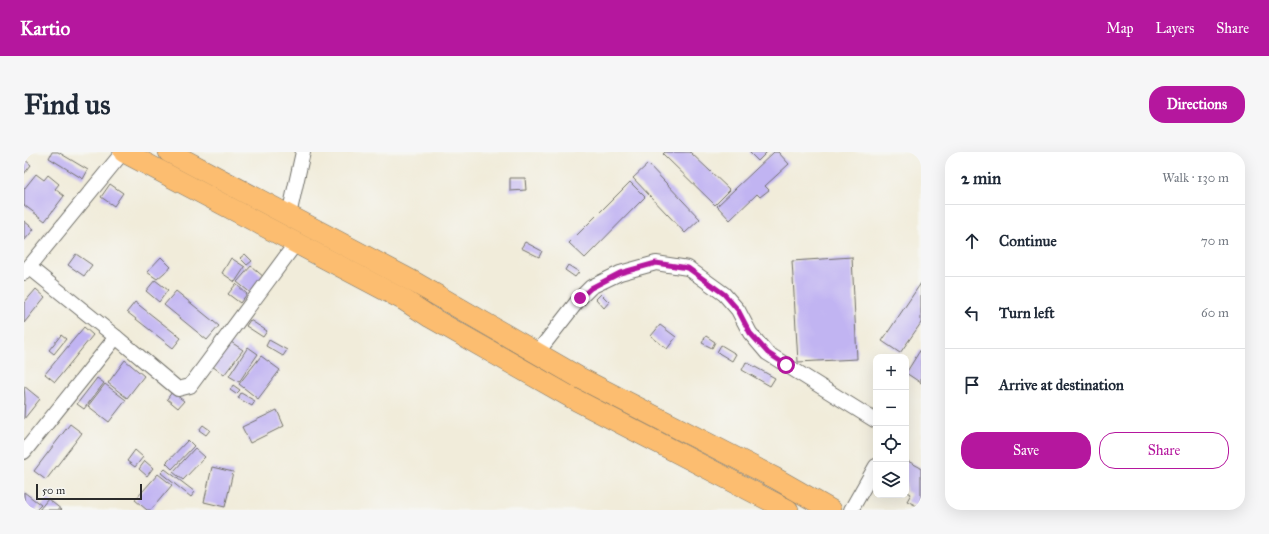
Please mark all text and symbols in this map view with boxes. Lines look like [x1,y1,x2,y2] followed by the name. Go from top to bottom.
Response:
[20,17,70,40] text: Kartio
[1106,20,1134,37] text: Map
[1156,20,1194,37] text: Layers
[1216,20,1249,37] text: Share
[1149,86,1245,123] button: Directions
[24,87,110,122] text: Find us
[961,168,1001,189] text: 2 min
[1162,170,1229,186] text: Walk · 130 m
[961,230,983,252] icon: ahead
[999,232,1057,250] text: Continue
[1201,233,1229,249] text: 70 m
[571,289,589,307] route end
[961,302,983,324] icon: left
[999,304,1055,322] text: Turn left
[1201,305,1229,321] text: 60 m
[873,354,909,498] map controls
[873,354,909,390] button: +
[777,356,795,374] route start
[961,374,983,396] icon: arrive
[999,376,1124,394] text: Arrive at destination
[873,390,909,426] button: −
[873,426,909,462] button: locate
[961,432,1091,469] button: Save
[1099,432,1229,469] button: Share
[873,462,909,498] button: layers
[36,482,142,501] scale bar
[42,484,65,497] text: 50 m

